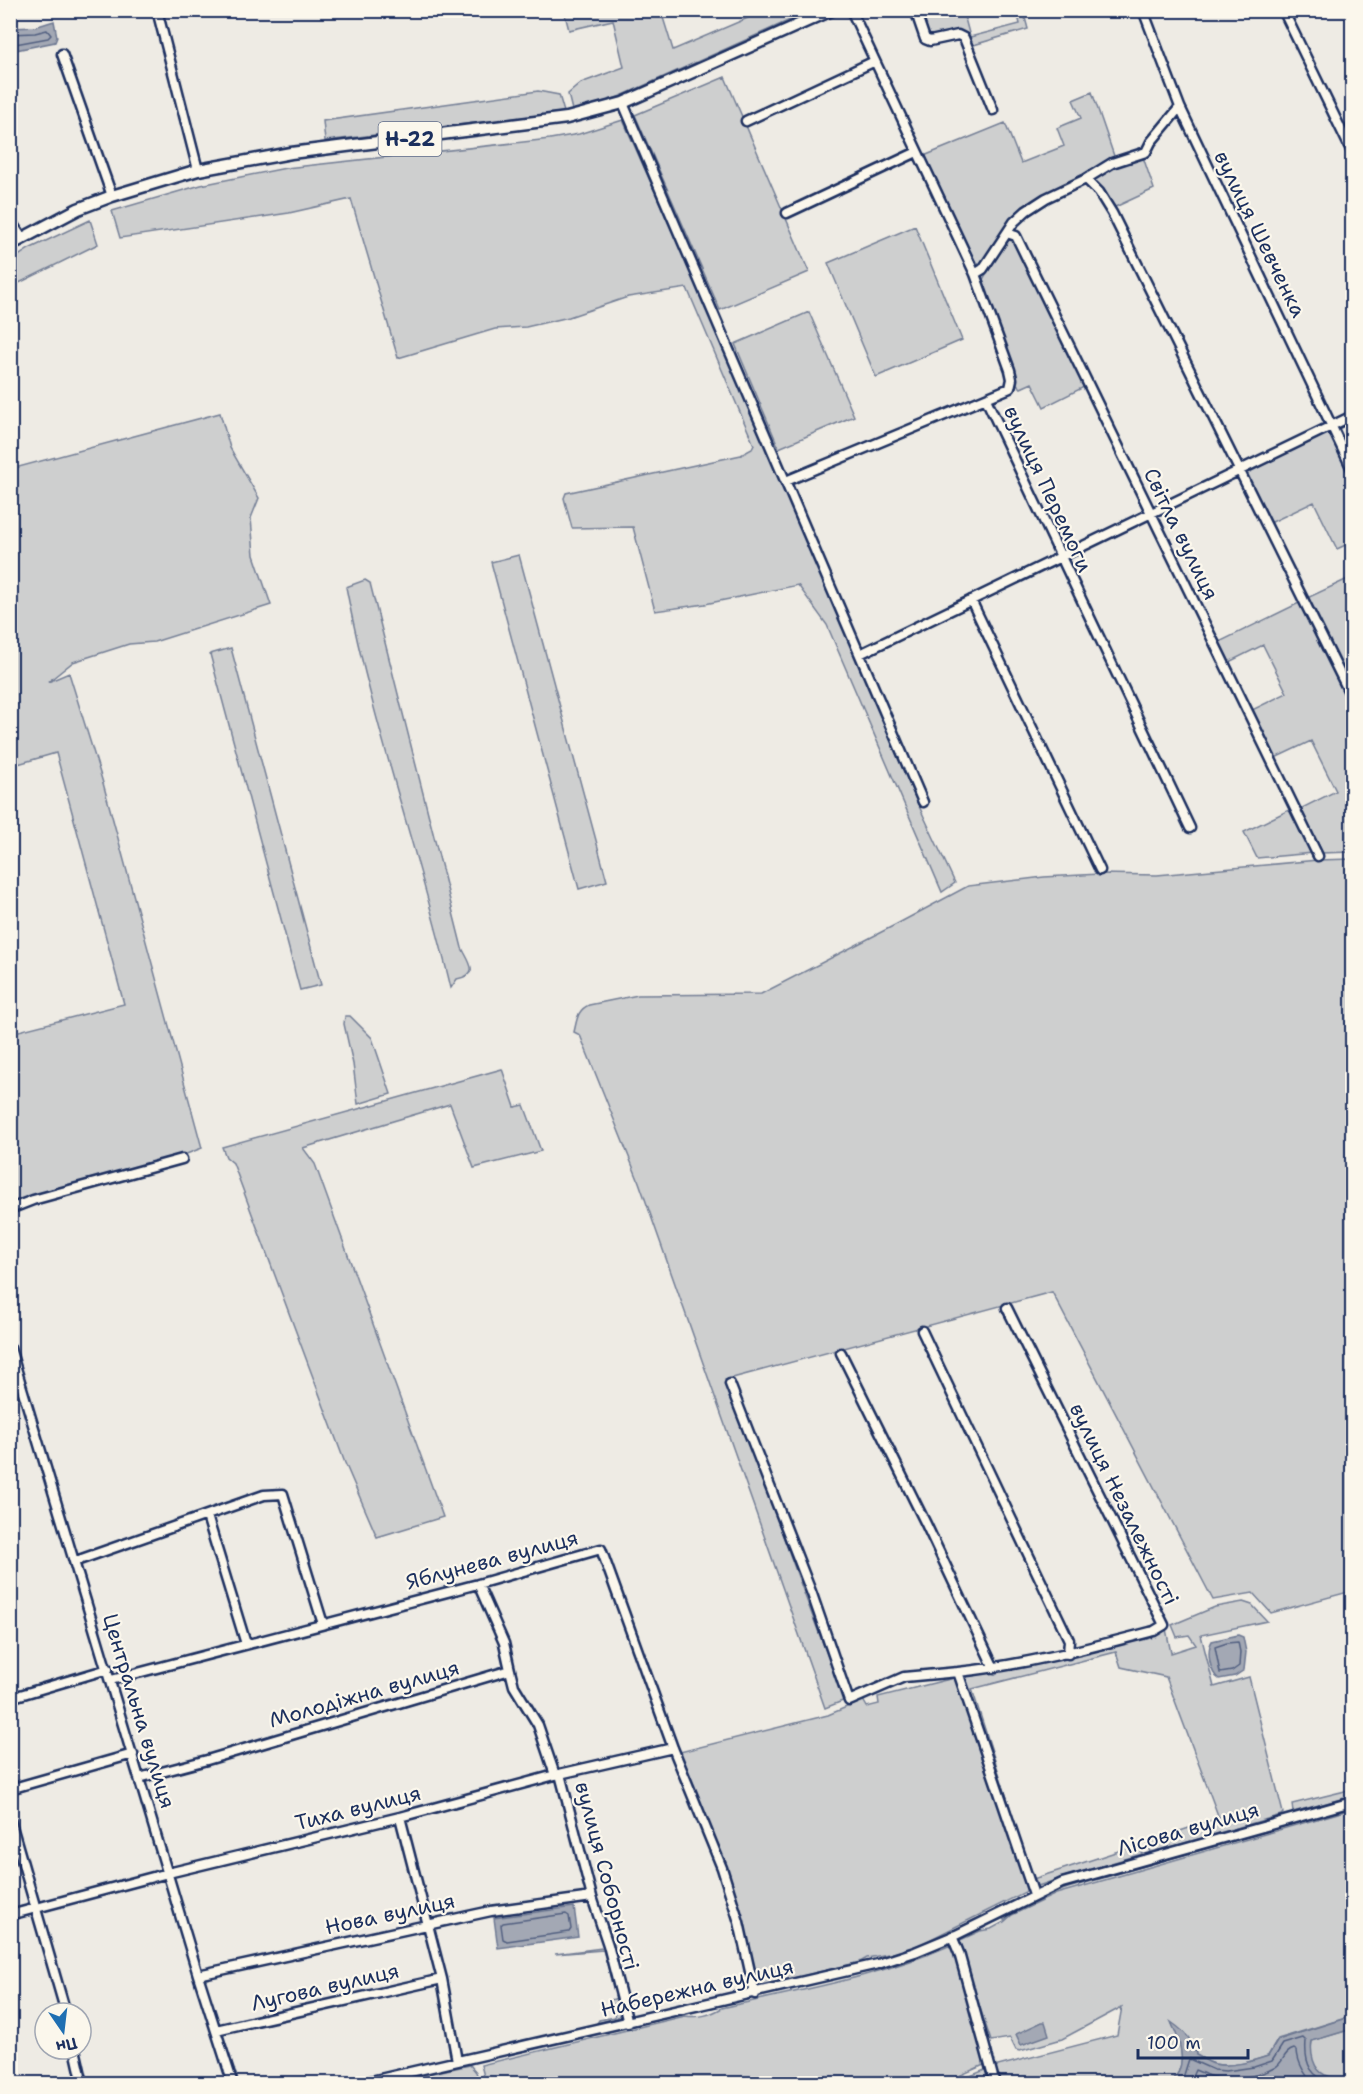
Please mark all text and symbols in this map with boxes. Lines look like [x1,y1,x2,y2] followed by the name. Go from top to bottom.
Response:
[378,122,442,156] road number: Н-22
[1207,146,1313,322] street label: вулиця Шевченка
[997,401,1099,577] street label: вулиця Перемоги
[1137,463,1225,605] street label: Світла вулиця
[1063,1398,1185,1610] street label: вулиця Незалежності
[403,1524,581,1596] street label: Яблунева вулиця
[96,1610,182,1812] street label: Центральна вулиця
[266,1653,462,1735] street label: Молодіжна вулиця
[292,1779,424,1837] street label: Тиха вулиця
[568,1779,646,1973] street label: вулиця Соборності
[1114,1795,1262,1863] street label: Лісова вулиця
[322,1887,458,1941] street label: Нова вулиця
[598,1952,796,2024] street label: Набережна вулиця
[248,1956,402,2018] street label: Лугова вулиця
[33,2001,93,2061] north arrow
[1138,2022,1248,2060] scale bar
[1147,2031,1201,2055] text: 100 m
[54,2032,79,2058] text: Пн

